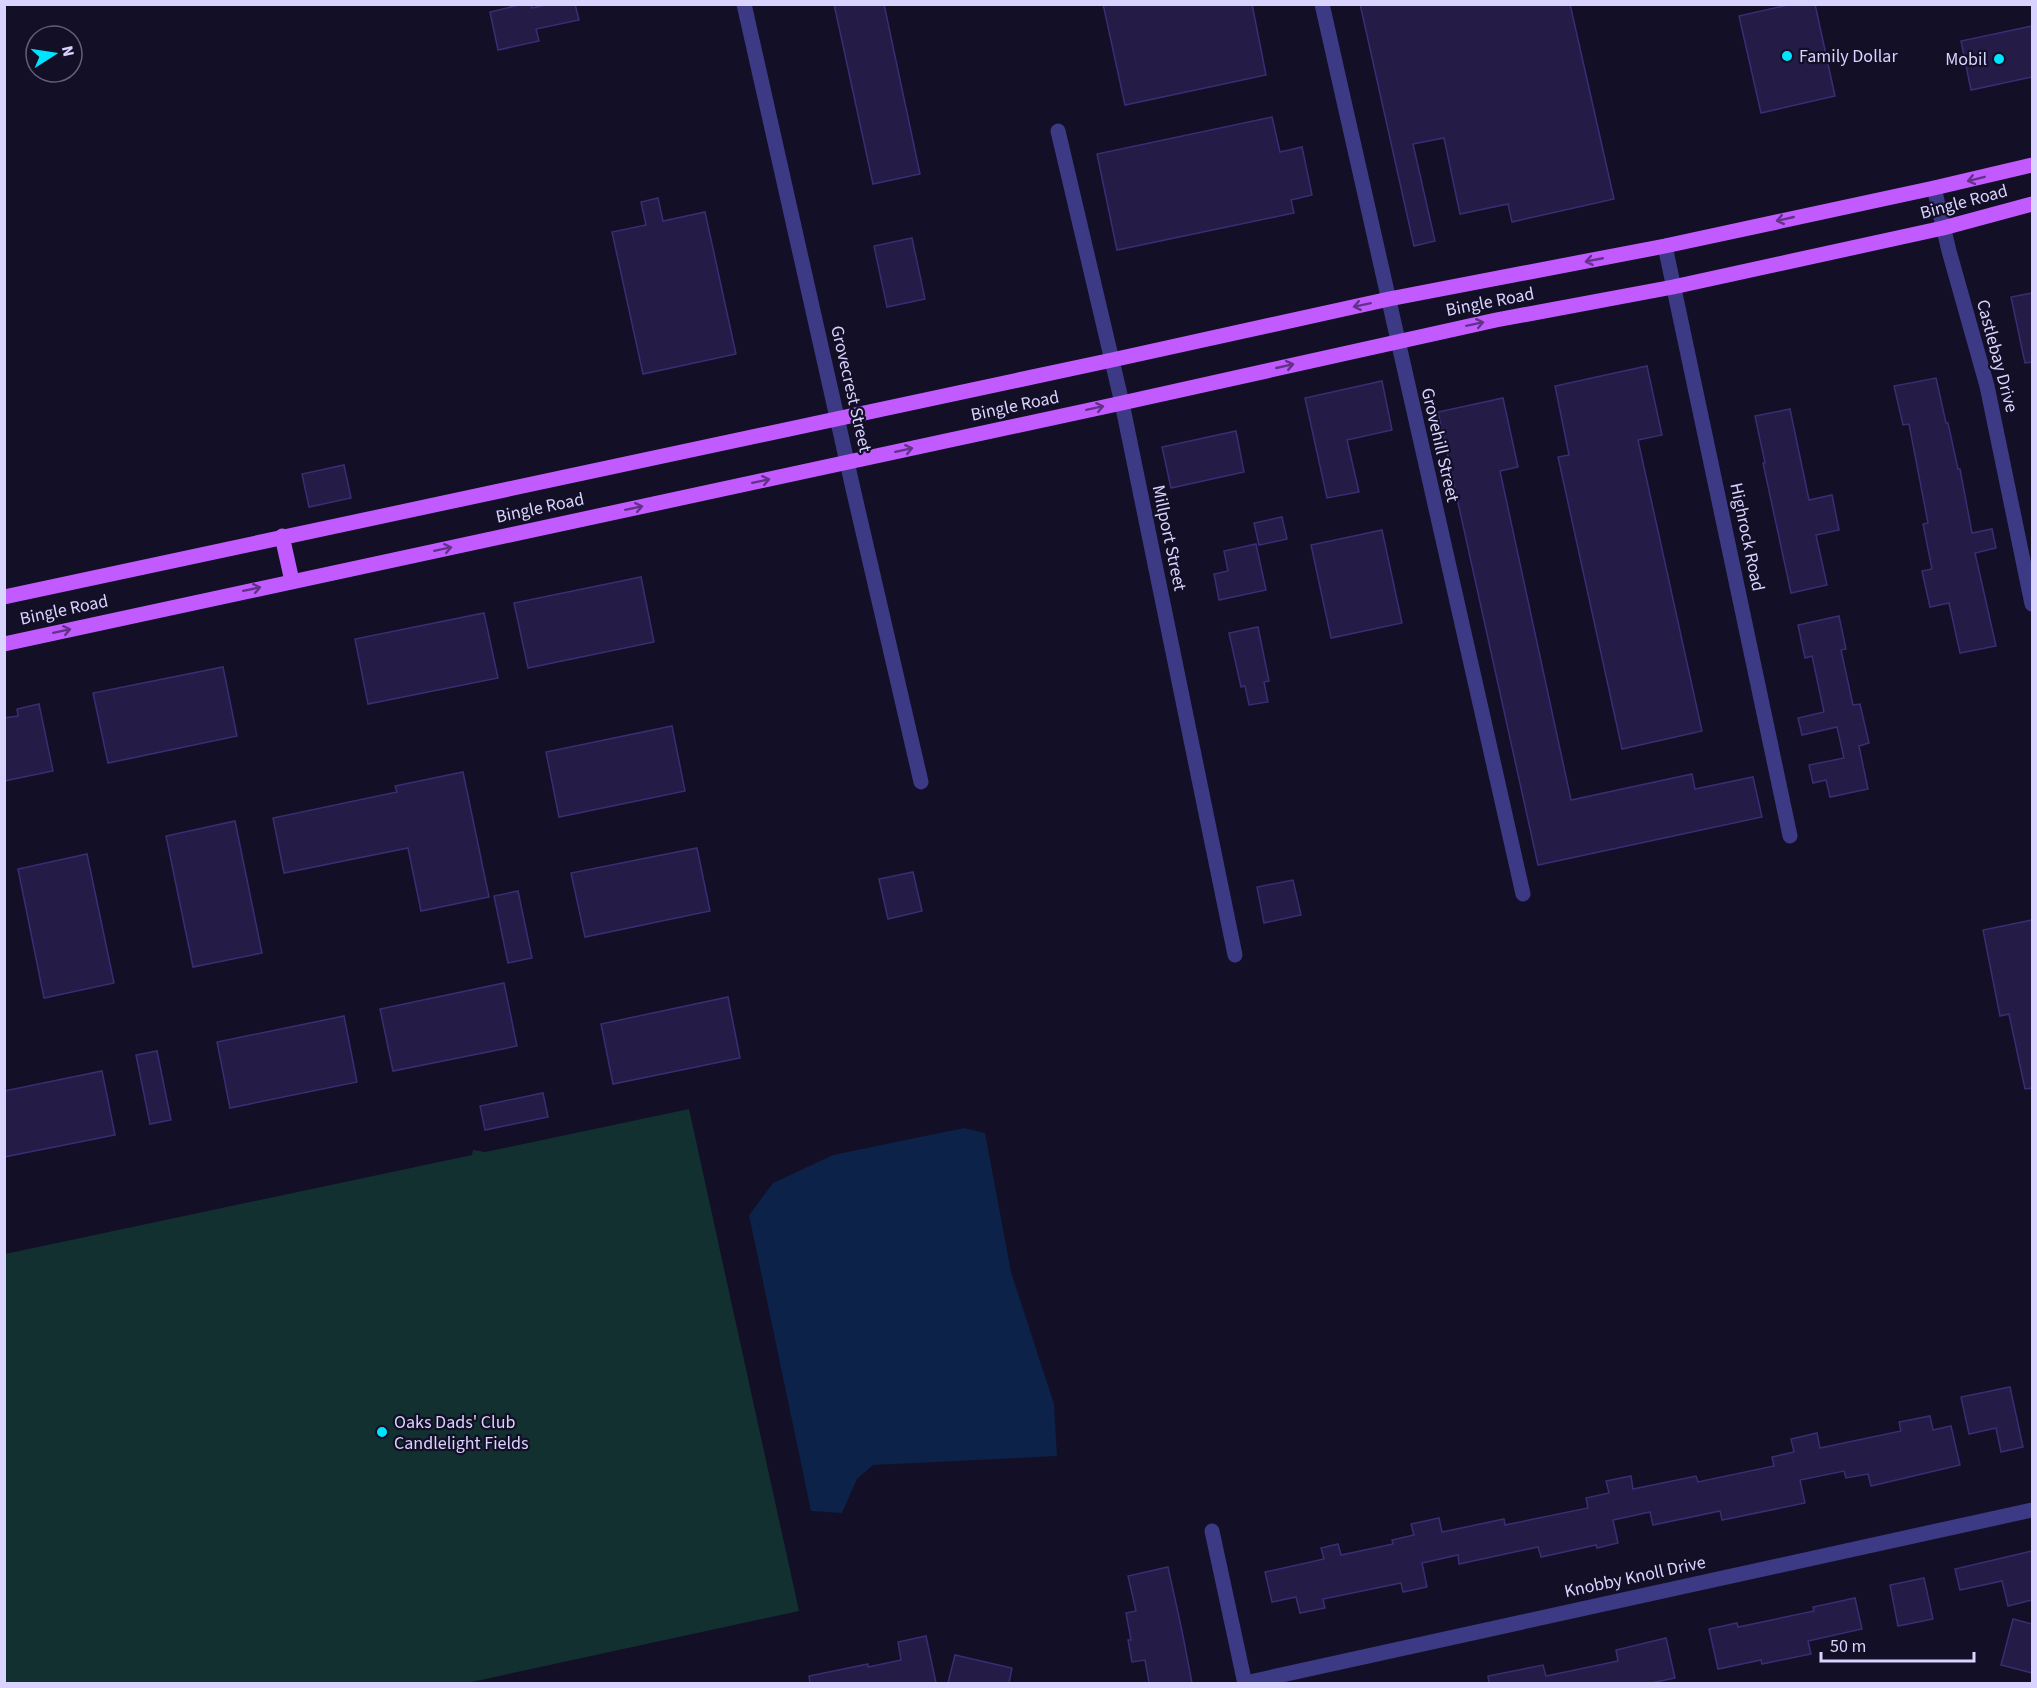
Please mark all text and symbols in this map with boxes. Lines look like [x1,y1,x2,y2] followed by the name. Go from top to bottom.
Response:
[24,24,84,84] north arrow
[56,44,80,59] text: N
[1799,44,1898,69] place label: Family Dollar
[1945,47,1987,72] place label: Mobil
[1780,49,1794,63] marker: Family Dollar
[1992,52,2006,66] marker: Mobil
[1966,173,1985,185] one-way arrow
[1917,178,2011,226] street label: Bingle Road
[1776,214,1795,225] one-way arrow
[1585,255,1605,266] one-way arrow
[1444,281,1536,323] street label: Bingle Road
[1970,297,2024,415] street label: Castlebay Drive
[1352,300,1372,311] one-way arrow
[1465,318,1485,329] one-way arrow
[824,323,878,455] street label: Grovecrest Street
[1275,360,1294,372] one-way arrow
[969,384,1061,428] street label: Bingle Road
[1415,386,1465,504] street label: Grovehill Street
[1085,402,1104,414] one-way arrow
[894,444,913,455] one-way arrow
[751,474,770,486] one-way arrow
[1723,481,1771,593] street label: Highrock Road
[1146,483,1192,593] street label: Millport Street
[494,486,586,530] street label: Bingle Road
[623,502,643,513] one-way arrow
[433,543,452,554] one-way arrow
[242,583,261,595] one-way arrow
[18,588,110,632] street label: Bingle Road
[51,625,71,636] one-way arrow
[394,1410,529,1456] place label: Oaks Dads' Club Candlelight Fields
[375,1425,389,1439] marker: Oaks Dads' Club Candlelight Fields
[1562,1550,1708,1604] street label: Knobby Knoll Drive
[1821,1625,1974,1663] scale bar
[1830,1634,1866,1659] text: 50 m

